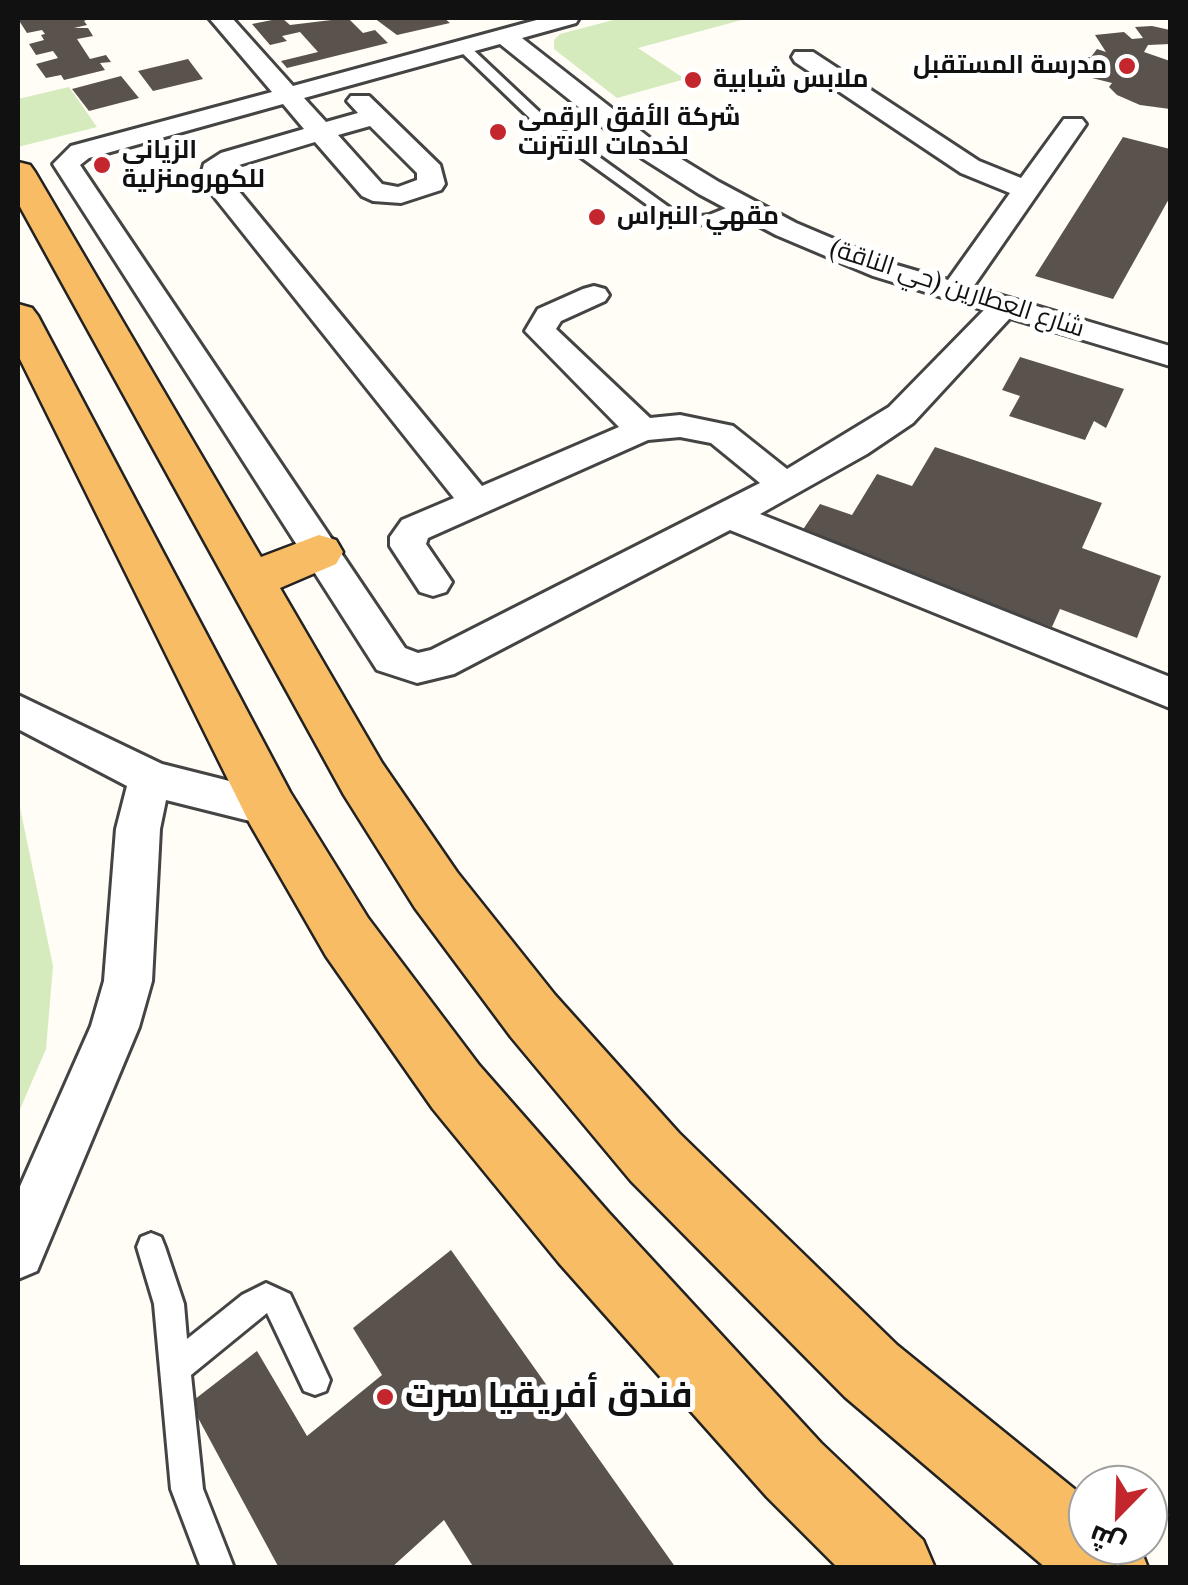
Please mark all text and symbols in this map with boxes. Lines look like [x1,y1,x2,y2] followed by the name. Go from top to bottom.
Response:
[913,51,1107,81] place label: مدرسة المستقبل
[1116,55,1138,77] marker: مدرسة المستقبل
[713,65,869,95] place label: ملابس شبابية
[682,69,704,91] marker: ملابس شبابية
[518,103,740,162] place label: شركة الأفق الرقمي لخدمات الانترنت
[487,121,509,143] marker: شركة الأفق الرقمي لخدمات الانترنت
[122,136,265,195] place label: الزياني للكهرومنزلية
[91,154,113,176] marker: الزياني للكهرومنزلية
[617,202,779,232] place label: مقهي النبراس
[586,206,608,228] marker: مقهي النبراس
[826,234,1088,344] street label: شارع العطارين (حي الناقة)
[405,1376,692,1418] place label: فندق أفريقيا سرت
[374,1386,396,1408] marker: فندق أفريقيا سرت
[1068,1465,1168,1565] north arrow
[1083,1517,1131,1564] text: ش

